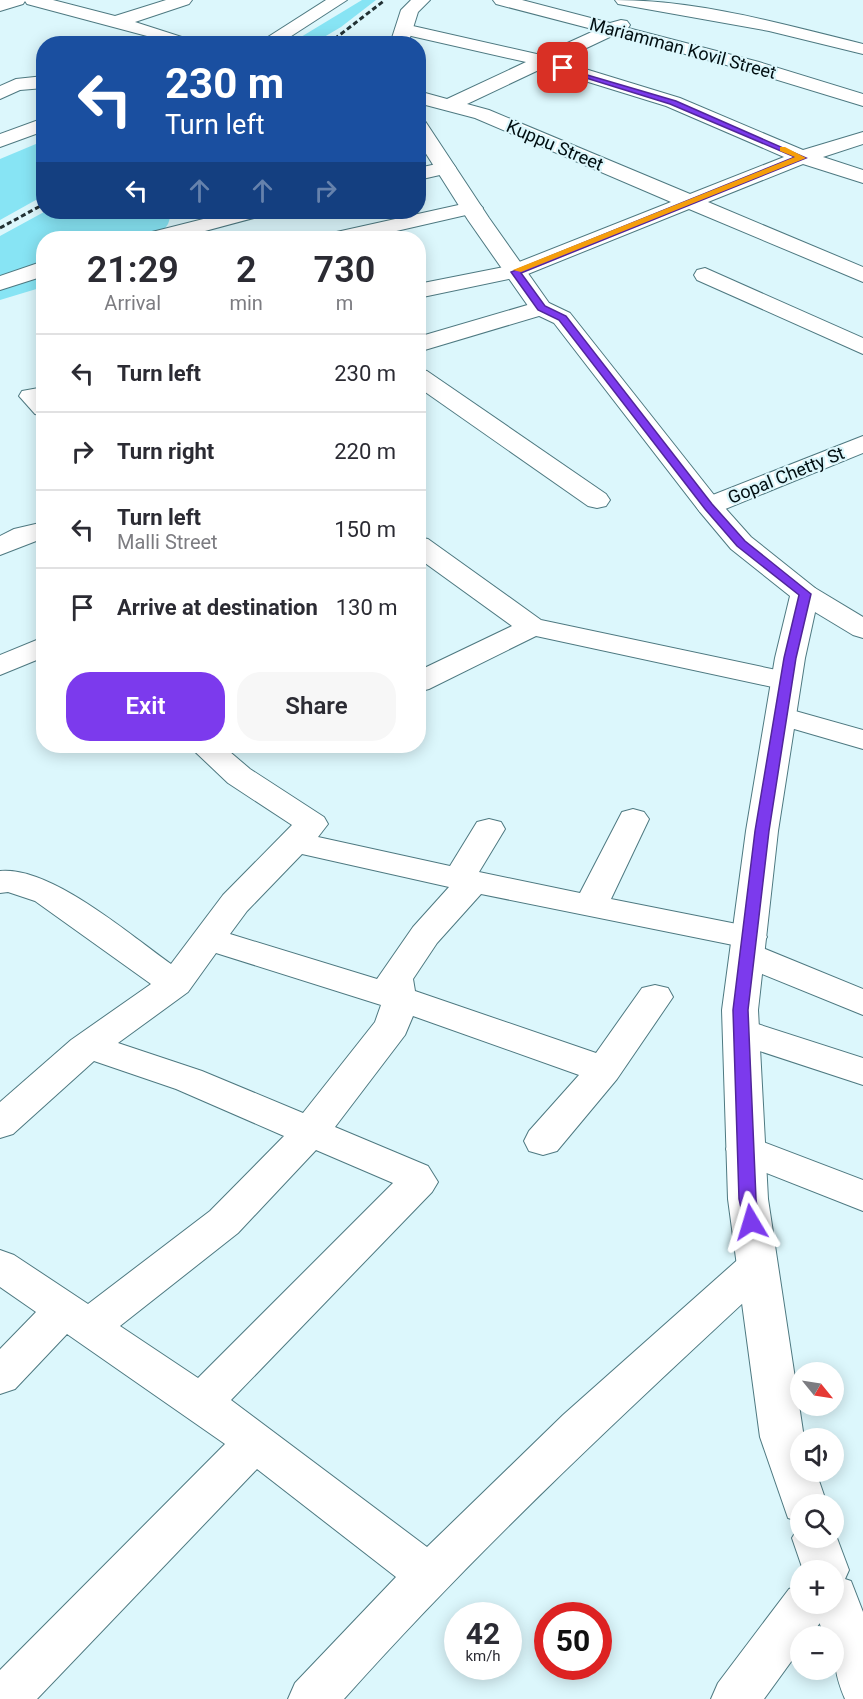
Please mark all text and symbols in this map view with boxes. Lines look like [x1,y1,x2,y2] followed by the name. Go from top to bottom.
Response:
[587,13,779,83] street label: Mariamman Kovil Street
[537,42,588,93] pin
[546,51,579,84] icon: arrive
[165,59,284,108] text: 230 m
[66,60,144,138] icon: left
[165,109,265,141] text: Turn left
[503,115,607,175] street label: Kuppu Street
[120,174,153,207] icon: left
[183,174,216,207] icon: ahead
[246,174,279,207] icon: ahead
[309,174,342,207] icon: right
[87,249,179,291] text: 21:29
[236,249,256,291] text: 2
[314,249,375,291] text: 730
[104,291,161,315] text: Arrival
[229,291,263,315] text: min
[336,291,353,315] text: m
[66,357,99,390] icon: left
[117,361,201,386] text: Turn left
[334,361,396,386] text: 230 m
[66,435,99,468] icon: right
[117,439,214,464] text: Turn right
[334,439,396,464] text: 220 m
[725,442,847,508] street label: Gopal Chetty St
[117,505,201,530] text: Turn left
[66,513,99,546] icon: left
[334,517,396,542] text: 150 m
[117,530,218,554] text: Malli Street
[66,591,99,624] icon: arrive
[117,595,318,620] text: Arrive at destination
[336,595,398,620] text: 130 m
[66,672,225,741] button: Exit
[237,672,396,741] button: Share
[719,1190,783,1254] position arrow
[790,1362,844,1416] north arrow
[790,1362,844,1680] map controls
[790,1428,844,1482] button: sound
[790,1494,844,1548] button: search
[790,1560,844,1614] button: +
[534,1602,612,1680] speed limit sign: 50
[466,1616,500,1651] text: 42
[790,1626,844,1680] button: −
[465,1647,501,1665] text: km/h

